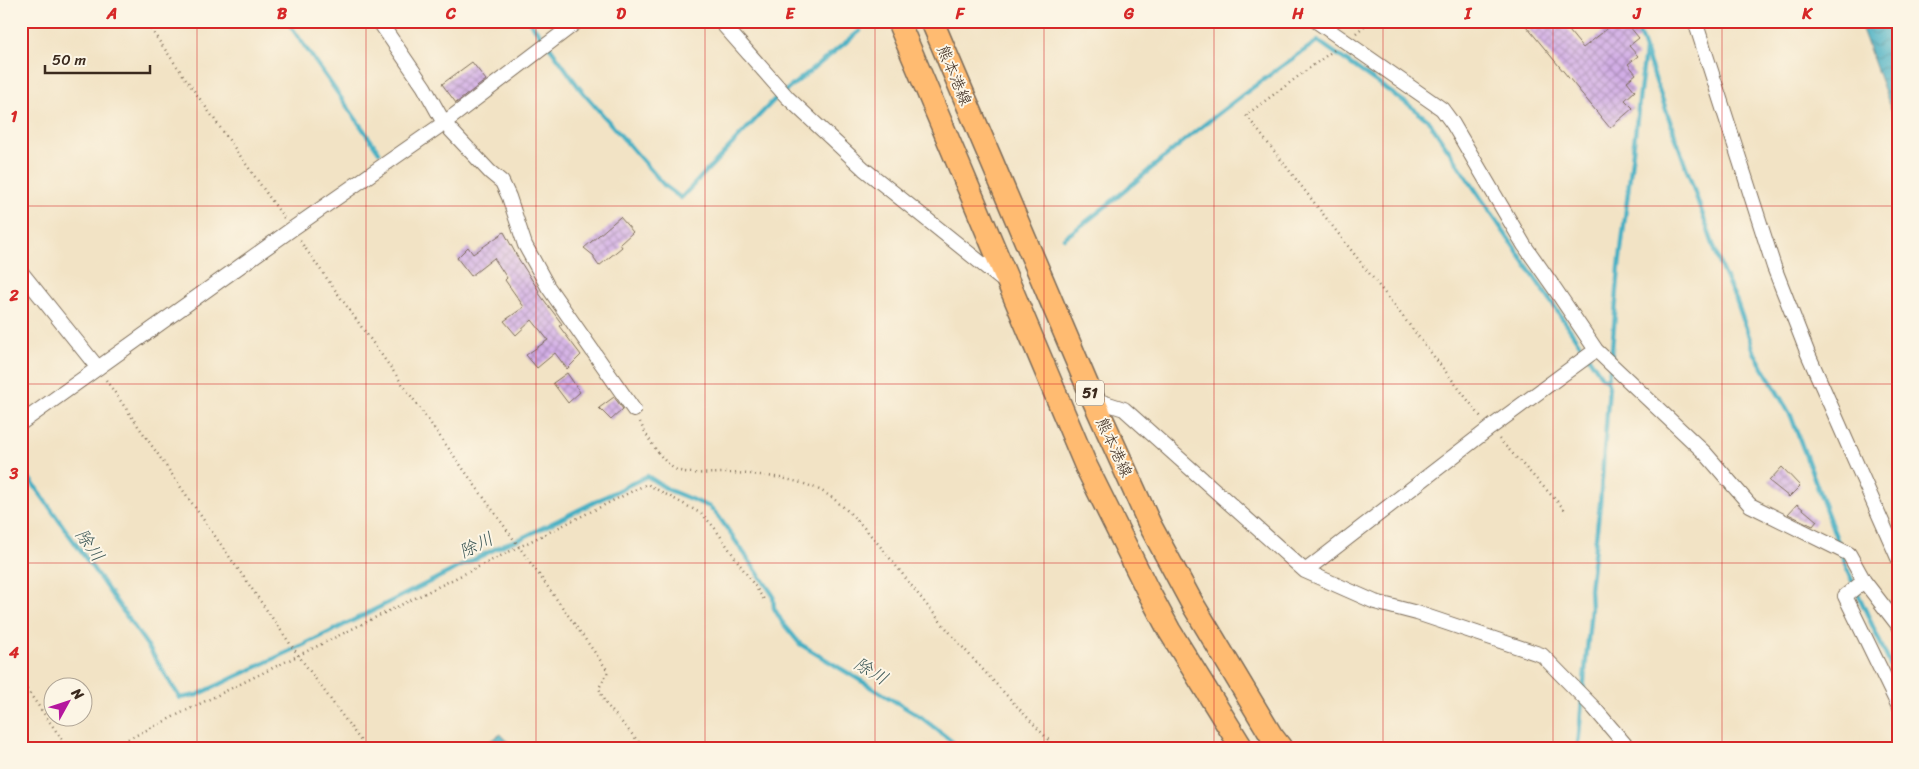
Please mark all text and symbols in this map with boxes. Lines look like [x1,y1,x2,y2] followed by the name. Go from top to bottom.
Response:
[106,0,117,28] text: A
[277,0,288,28] text: B
[445,0,457,28] text: C
[616,0,626,28] text: D
[786,0,796,28] text: E
[955,0,966,28] text: F
[1123,0,1135,28] text: G
[1291,0,1304,28] text: H
[1464,0,1473,28] text: I
[1632,0,1642,28] text: J
[1801,0,1813,28] text: K
[929,40,980,110] street label: 熊本港線
[45,42,150,74] scale bar
[52,47,87,73] text: 50 m
[11,102,18,131] text: 1
[8,281,19,310] text: 2
[1076,380,1104,406] road number: 51
[1088,412,1141,482] street label: 熊本港線
[9,459,19,488] text: 3
[67,521,113,569] water label: 除川
[453,523,499,567] water label: 除川
[8,638,19,667] text: 4
[847,648,895,694] water label: 除川
[42,676,92,726] north arrow
[64,681,90,706] text: N

